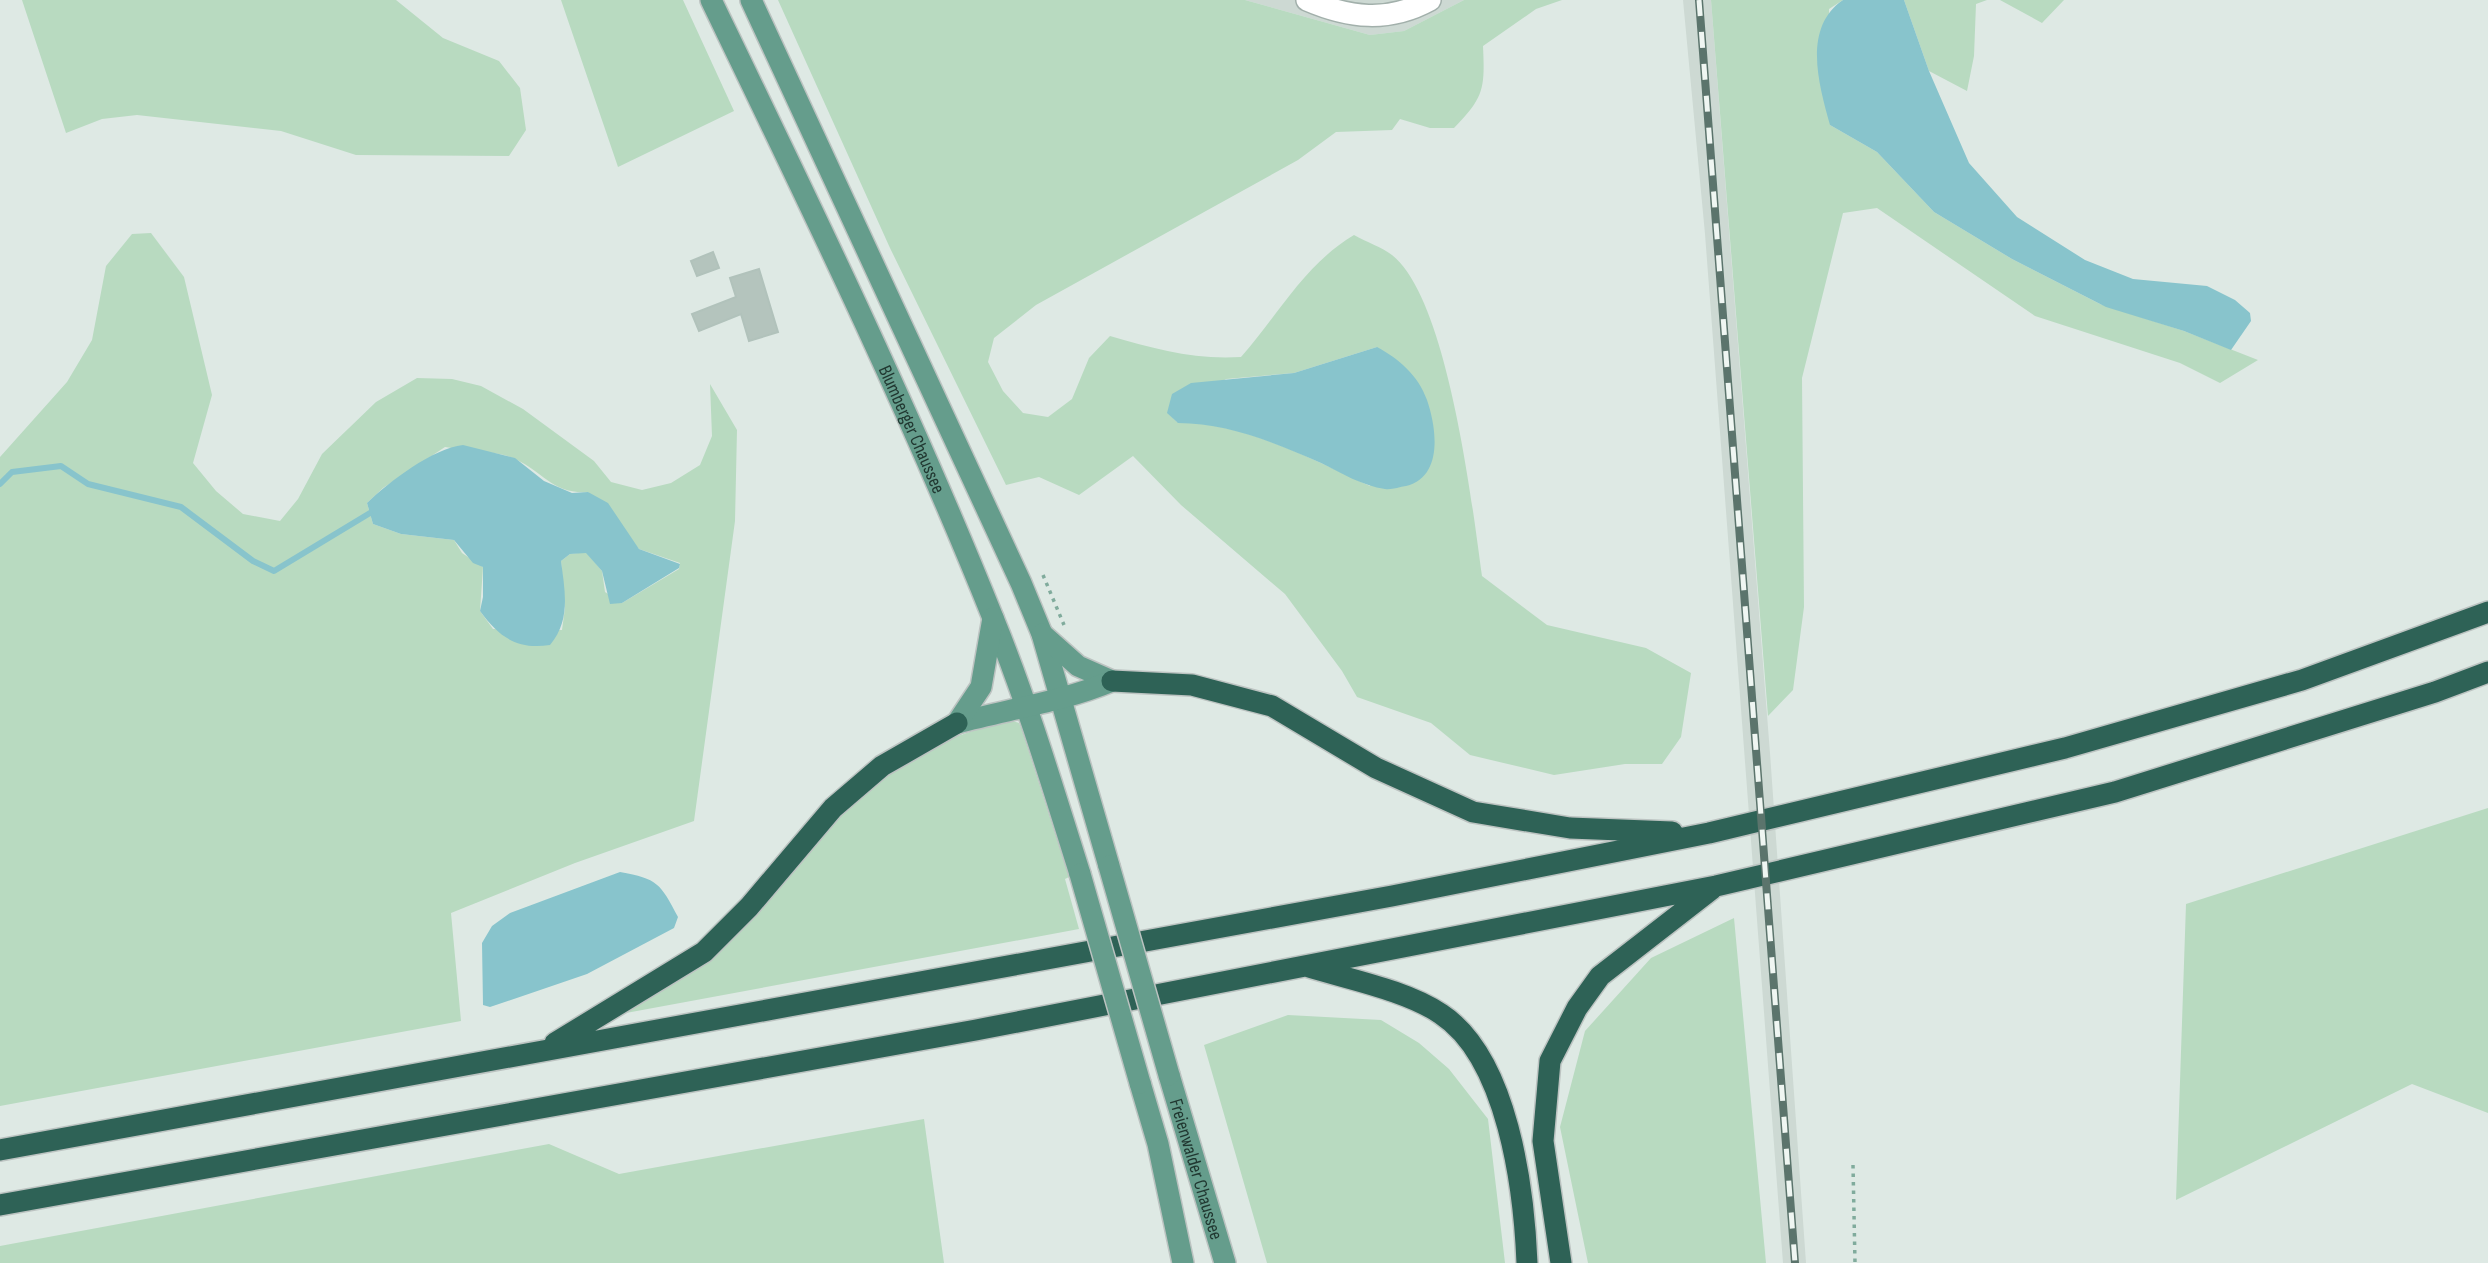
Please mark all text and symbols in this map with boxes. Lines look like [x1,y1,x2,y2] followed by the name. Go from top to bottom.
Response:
[873,362,950,497] street label: Blumberger Chaussee
[1164,1096,1227,1243] street label: Freienwalder Chaussee

